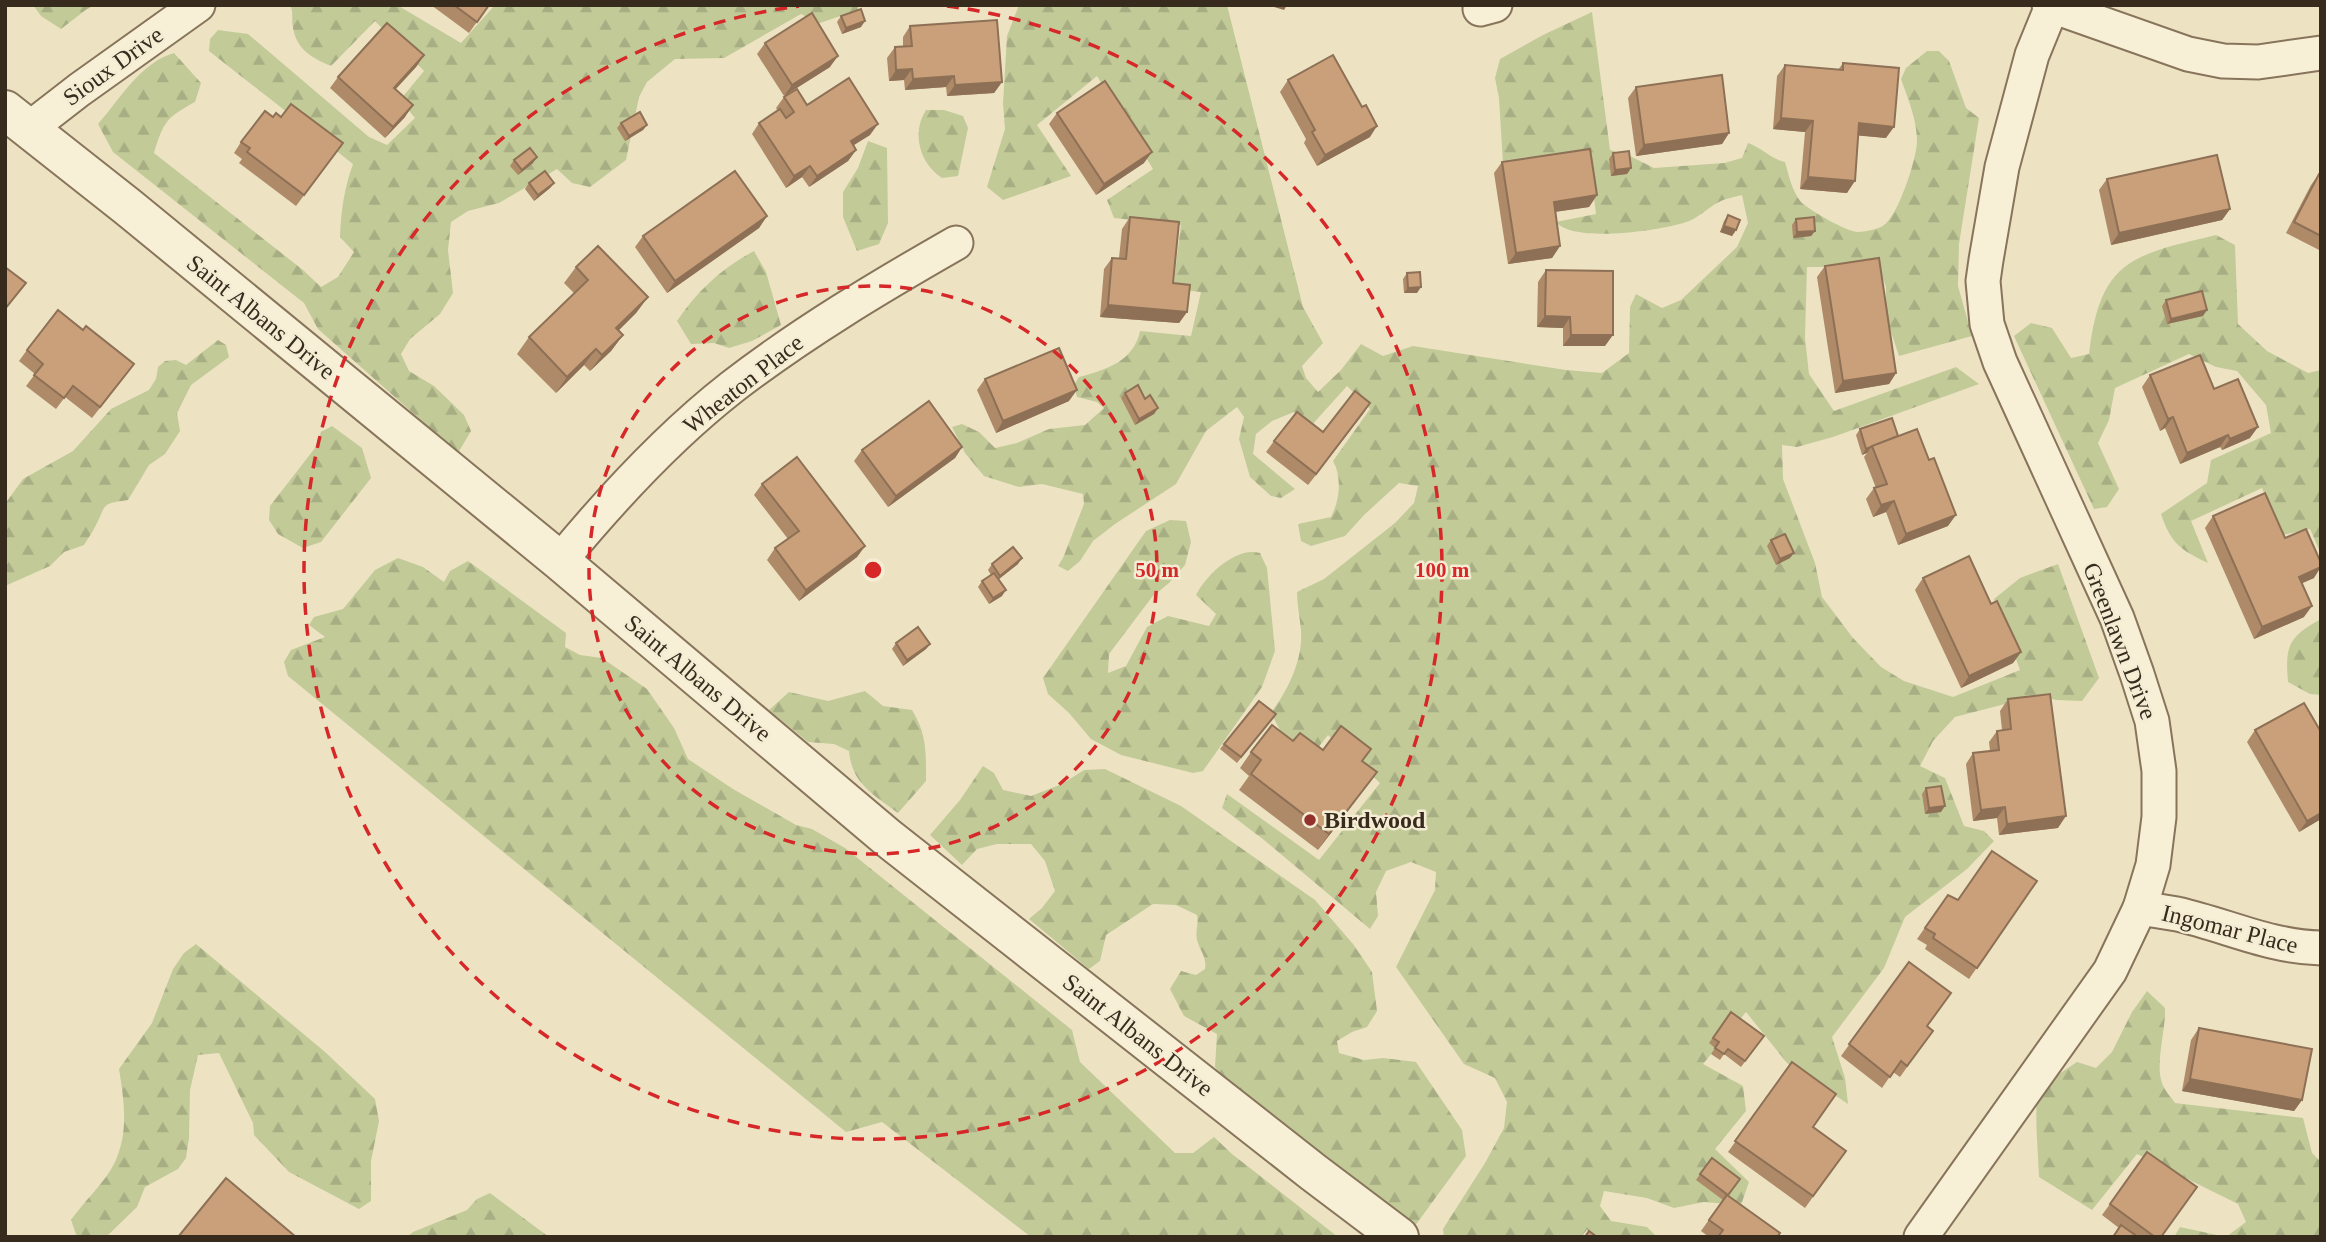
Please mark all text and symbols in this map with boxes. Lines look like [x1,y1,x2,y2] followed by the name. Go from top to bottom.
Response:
[58,21,168,111] street label: Sioux Drive
[182,249,340,385] street label: Saint Albans Drive
[678,329,808,439] street label: Wheaton Place
[861,558,885,582] centre of rings
[1135,558,1179,582] text: 50 m
[1415,558,1470,582] text: 100 m
[2078,559,2162,723] street label: Greenlawn Drive
[620,609,776,747] street label: Saint Albans Drive
[1324,807,1426,833] place label: Birdwood
[1302,812,1318,828] marker: Birdwood
[2159,900,2301,958] street label: Ingomar Place
[1058,969,1218,1101] street label: Saint Albans Drive

